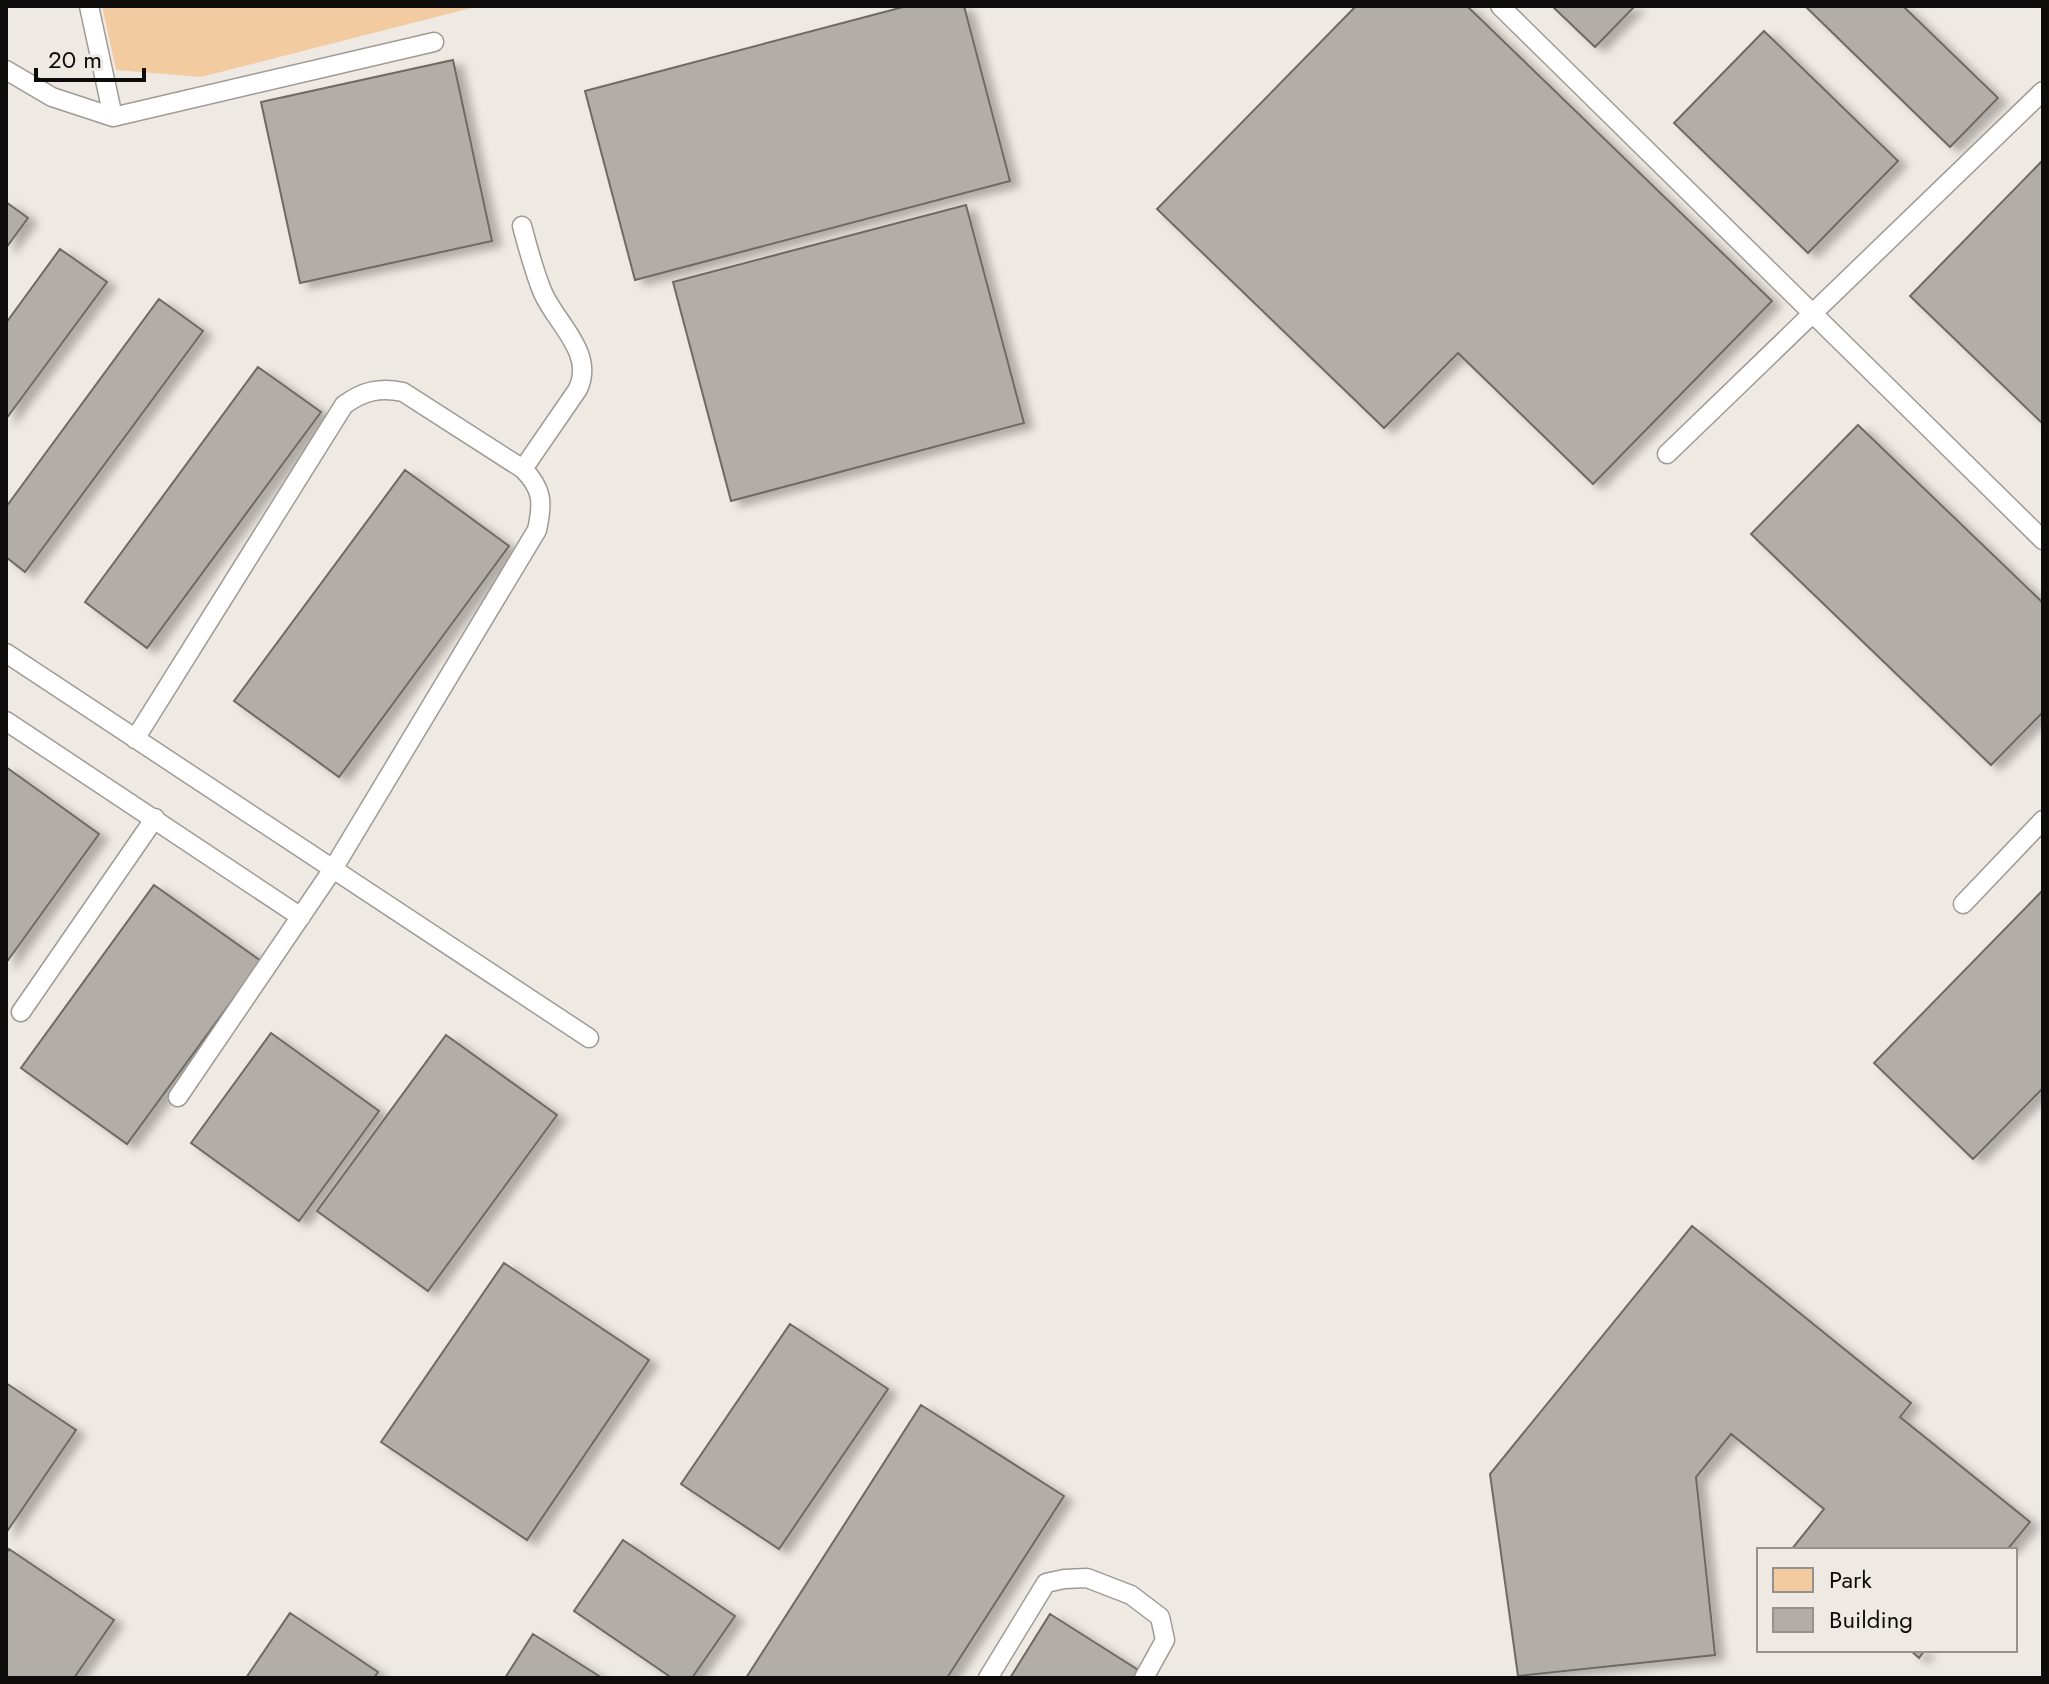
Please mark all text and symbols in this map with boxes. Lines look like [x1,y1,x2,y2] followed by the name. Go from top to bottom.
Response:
[36,32,144,82] scale bar
[48,42,102,77] text: 20 m
[1757,1548,2017,1652] legend
[1829,1562,1872,1597] text: Park
[1829,1602,1913,1637] text: Building

